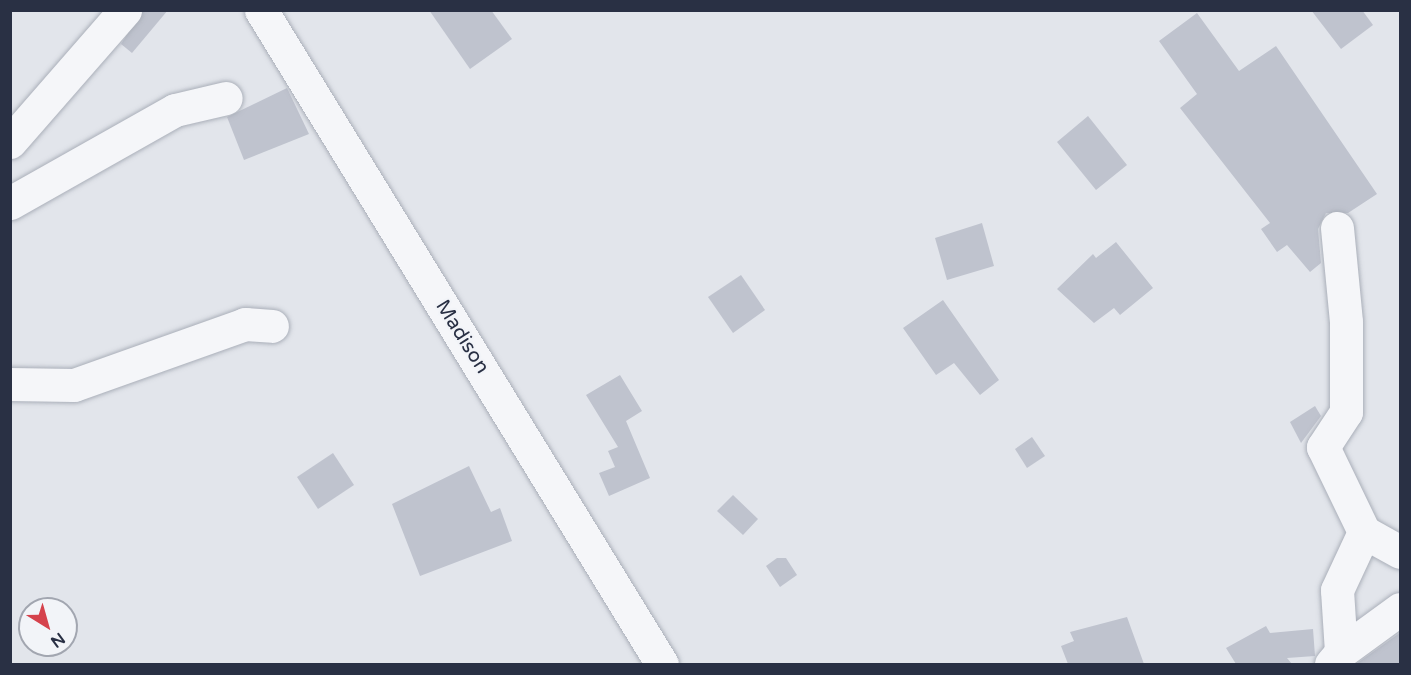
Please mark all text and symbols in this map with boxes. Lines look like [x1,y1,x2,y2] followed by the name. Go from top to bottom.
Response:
[430,296,494,378] street label: Madison
[18,597,78,657] north arrow
[46,628,69,652] text: N

